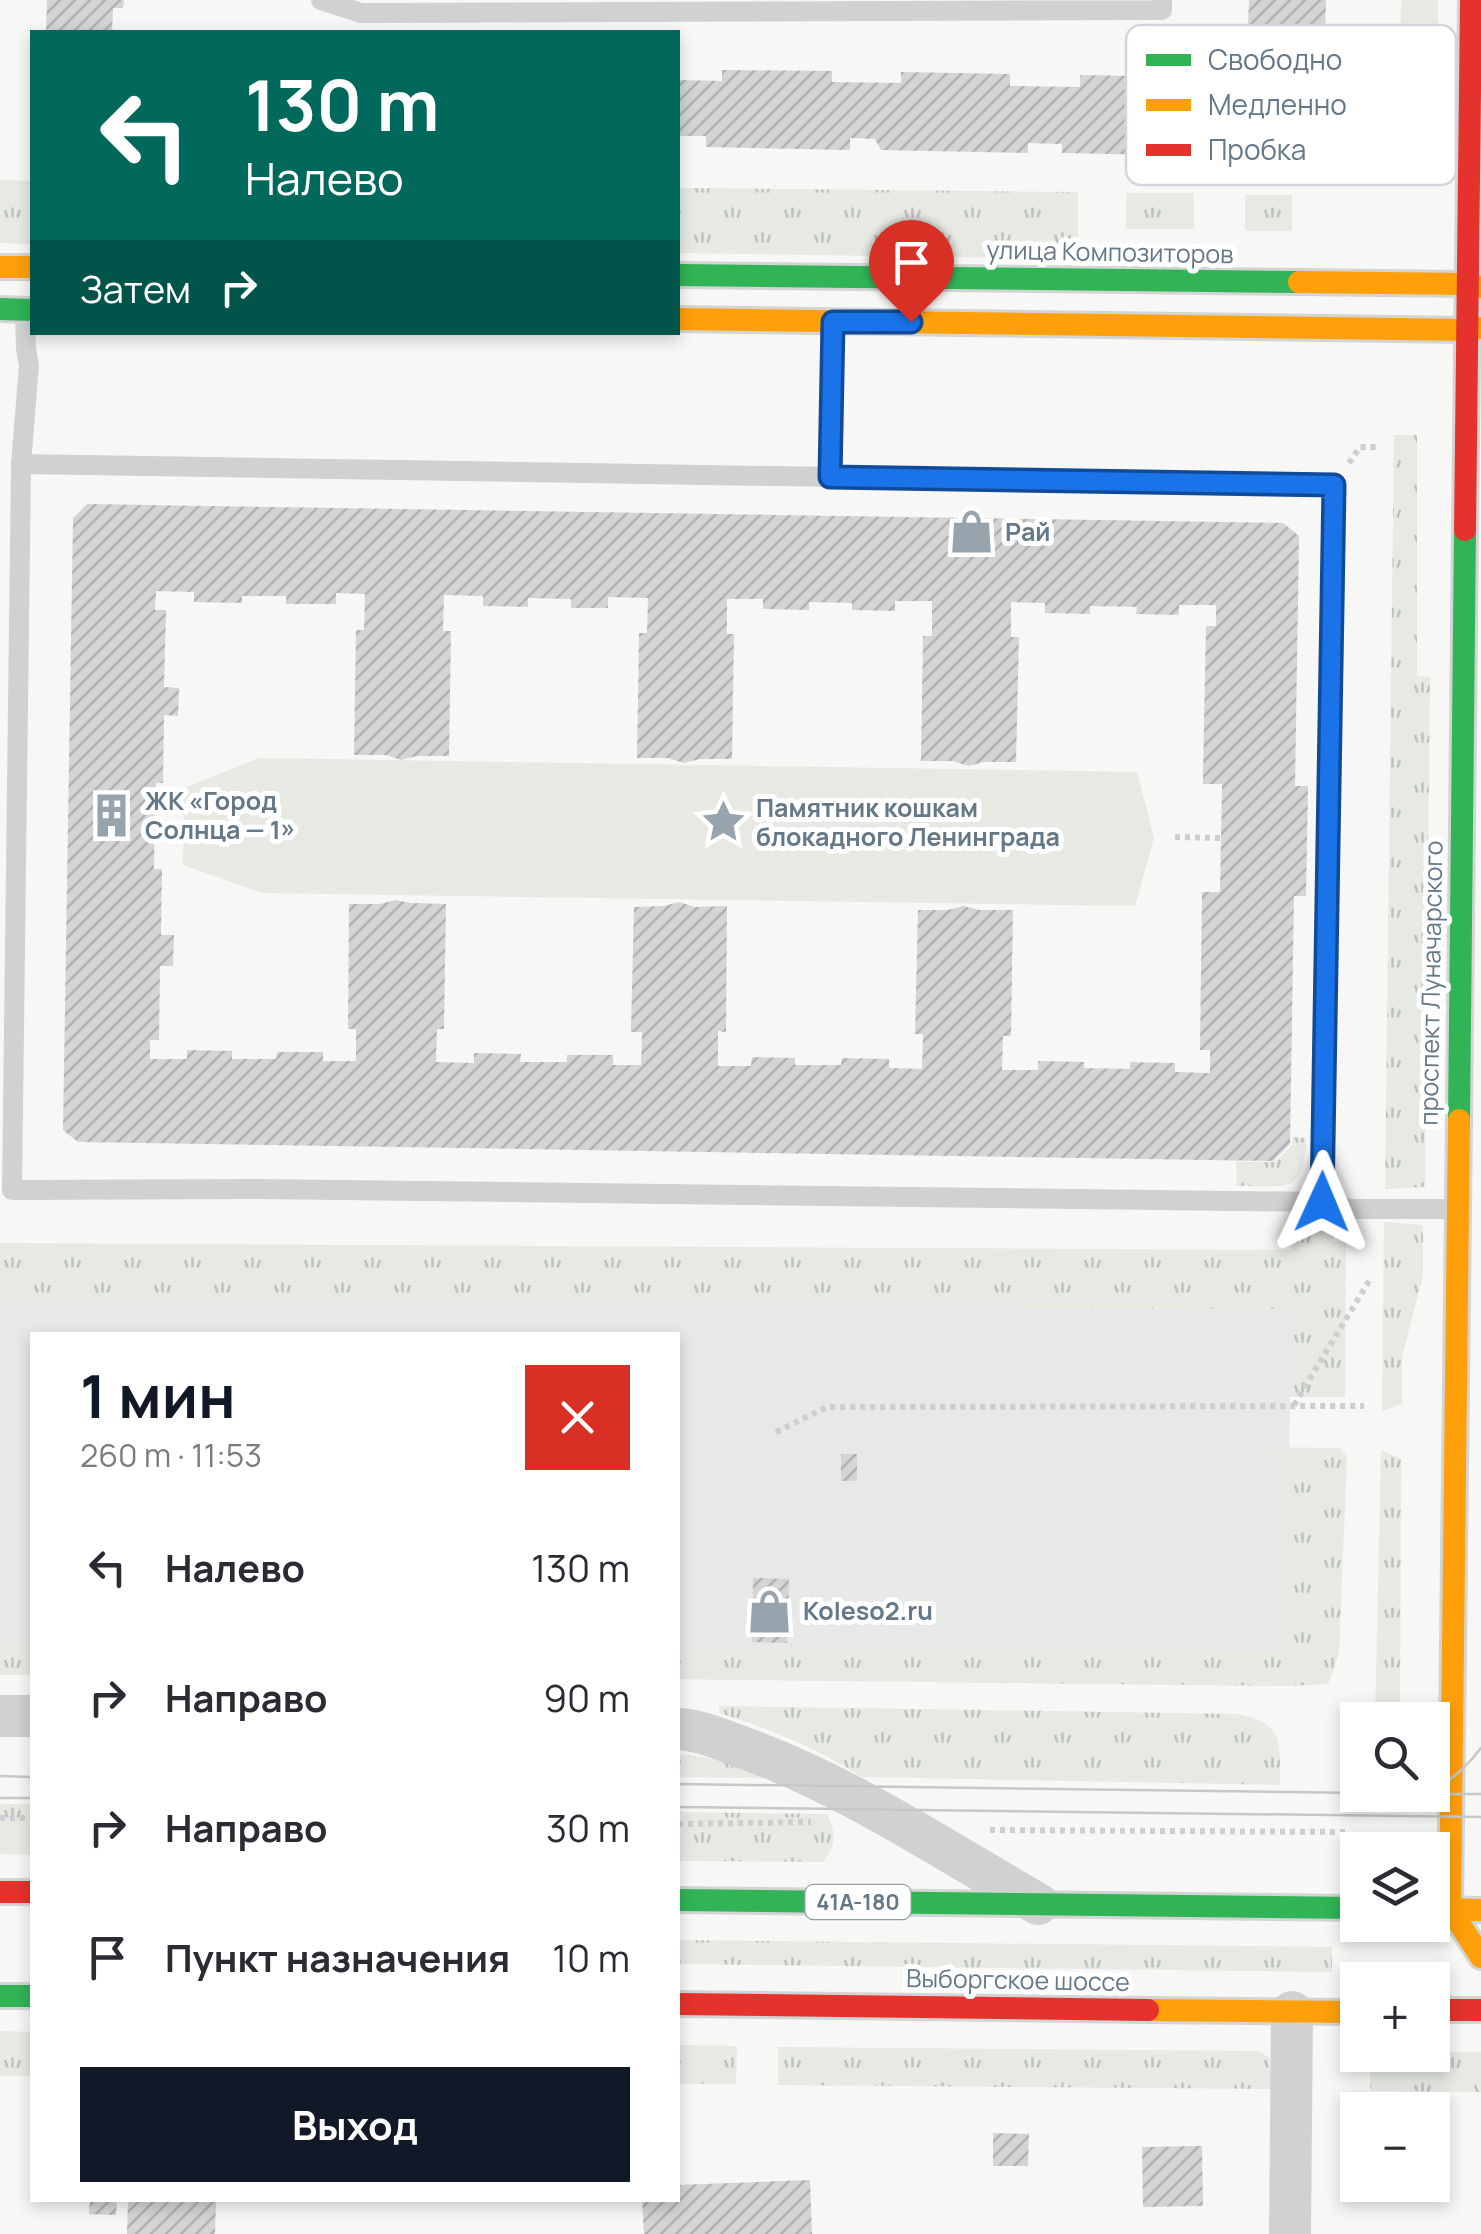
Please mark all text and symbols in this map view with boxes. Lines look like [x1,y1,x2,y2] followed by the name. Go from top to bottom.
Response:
[1126,25,1456,185] legend
[1208,40,1342,78] text: Свободно
[245,56,439,152] text: 130 m
[80,70,210,200] icon: left
[1208,85,1347,123] text: Медленно
[1208,130,1306,168] text: Пробка
[245,147,404,209] text: Налево
[869,220,954,323] pin
[986,232,1234,271] street label: улица Композиторов
[884,235,939,290] icon: arrive
[211,260,266,315] icon: right
[80,262,191,314] text: Затем
[948,508,996,556] shop icon: Рай
[1005,514,1051,549] place label: Рай
[145,783,295,847] place label: ЖК «Город Солнца — 1»
[756,790,1060,854] place label: Памятник кошкам блокадного Ленинграда
[88,791,136,839] building icon: ЖК «Город Солнца — 1»
[699,798,747,846] place icon: Памятник кошкам блокадного Ленинграда
[1411,840,1450,1126] street label: проспект Луначарского
[1270,1150,1374,1254] position arrow
[80,1354,236,1436] text: 1 мин
[525,1365,630,1470] button: close
[80,1433,262,1477] text: 260 m · 11:53
[80,1540,135,1595] icon: left
[165,1541,305,1593] text: Налево
[531,1541,630,1593] text: 130 m
[746,1587,794,1635] shop icon: Koleso2.ru
[803,1593,933,1628] place label: Koleso2.ru
[80,1670,135,1725] icon: right
[165,1671,327,1723] text: Направо
[543,1671,630,1723] text: 90 m
[1340,1702,1450,2202] map controls
[1340,1702,1450,1812] button: search
[80,1800,135,1855] icon: right
[165,1801,327,1853] text: Направо
[546,1801,630,1853] text: 30 m
[1340,1832,1450,1942] button: layers
[806,1885,910,1919] road number: 41А-180
[80,1930,135,1985] icon: arrive
[165,1931,510,1983] text: Пункт назначения
[552,1931,630,1983] text: 10 m
[906,1960,1130,1999] street label: Выборгское шоссе
[1340,1962,1450,2072] button: +
[80,2067,630,2182] button: Выход
[1340,2092,1450,2202] button: −

